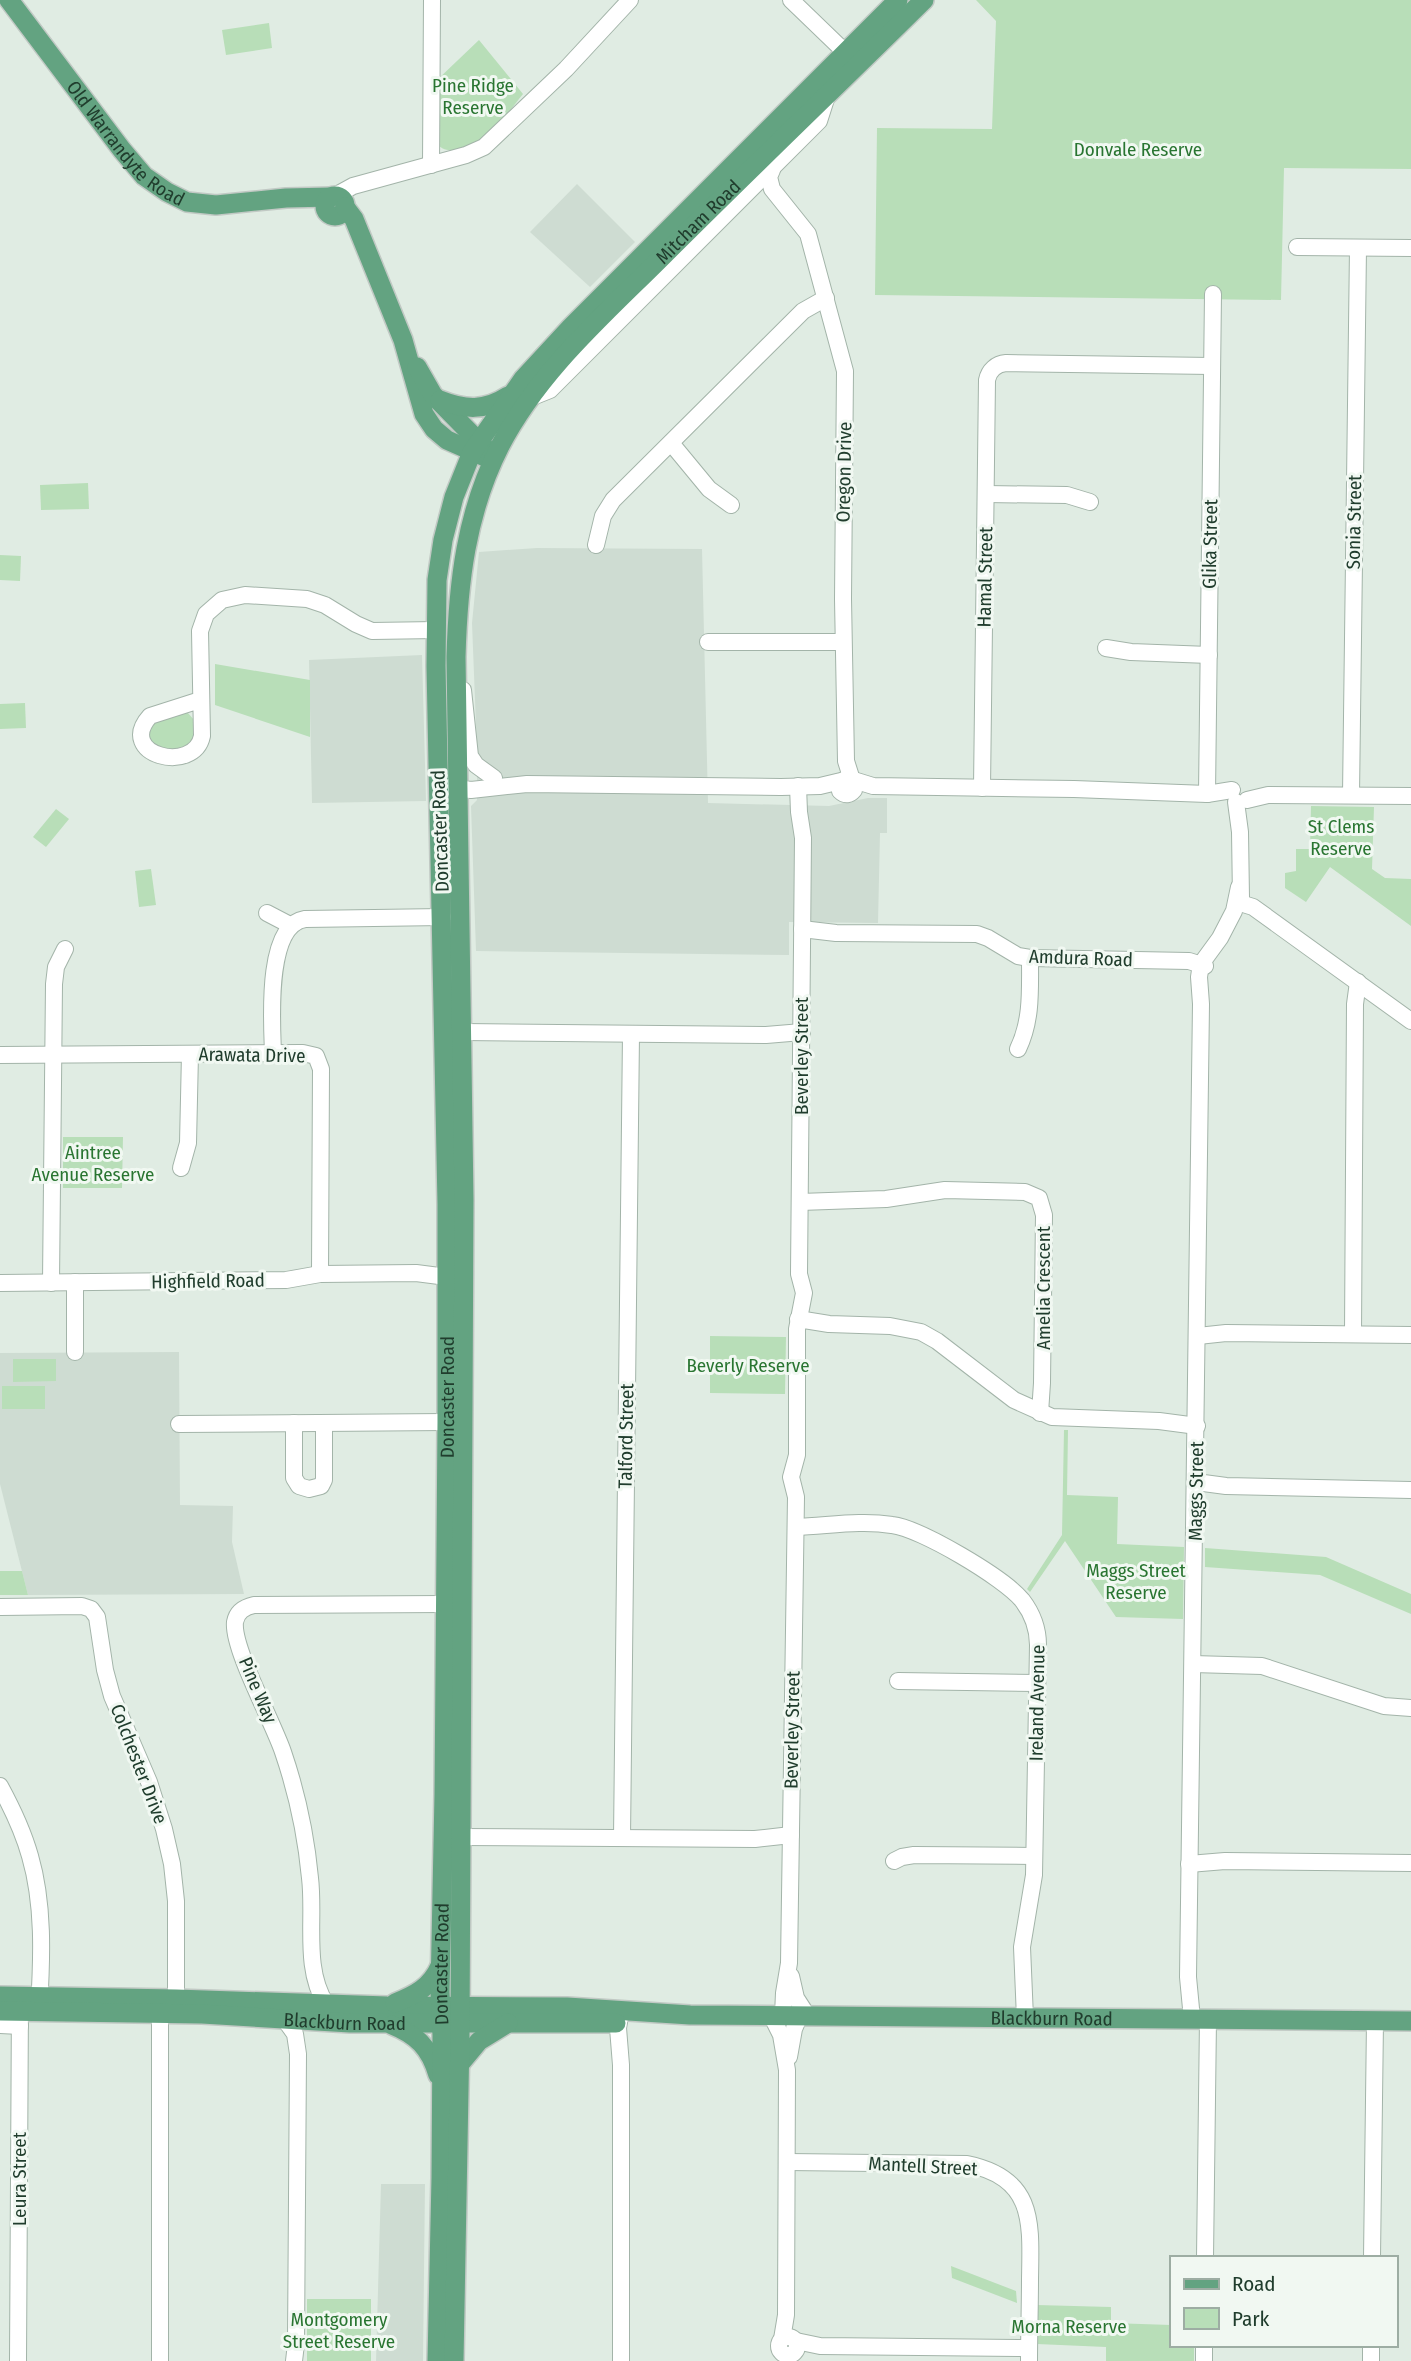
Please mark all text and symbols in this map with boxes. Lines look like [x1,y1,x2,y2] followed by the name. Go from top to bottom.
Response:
[432,74,514,119] park label: Pine Ridge Reserve
[62,76,189,210] street label: Old Warrandyte Road
[1074,138,1202,161] park label: Donvale Reserve
[651,175,745,268] street label: Mitcham Road
[832,421,856,523] street label: Oregon Drive
[1342,474,1366,570] street label: Sonia Street
[1198,498,1222,589] street label: Glika Street
[973,526,997,628] street label: Hamal Street
[426,770,454,892] street label: Doncaster Road
[1308,815,1374,860] park label: St Clems Reserve
[1029,945,1133,971] street label: Amdura Road
[790,996,813,1115] street label: Beverley Street
[198,1043,306,1067] street label: Arawata Drive
[32,1141,154,1186] park label: Aintree Avenue Reserve
[1032,1225,1055,1350] street label: Amelia Crescent
[151,1269,265,1293] street label: Highfield Road
[435,1336,459,1458] street label: Doncaster Road
[686,1354,810,1377] park label: Beverly Reserve
[614,1382,638,1489] street label: Talford Street
[1184,1440,1208,1541] street label: Maggs Street
[1086,1559,1187,1604] park label: Maggs Street Reserve
[1024,1645,1050,1761] street label: Ireland Avenue
[234,1653,282,1727] street label: Pine Way
[779,1670,805,1789] street label: Beverley Street
[106,1701,172,1827] street label: Colchester Drive
[428,1903,453,2026] street label: Doncaster Road
[990,2006,1113,2030] street label: Blackburn Road
[283,2007,406,2035] street label: Blackburn Road
[8,2131,31,2226] street label: Leura Street
[868,2152,979,2180] street label: Mantell Street
[1170,2256,1397,2347] legend
[1232,2271,1276,2297] text: Road
[1232,2306,1270,2332] text: Park
[283,2308,395,2353] park label: Montgomery Street Reserve
[1011,2315,1127,2338] park label: Morna Reserve

